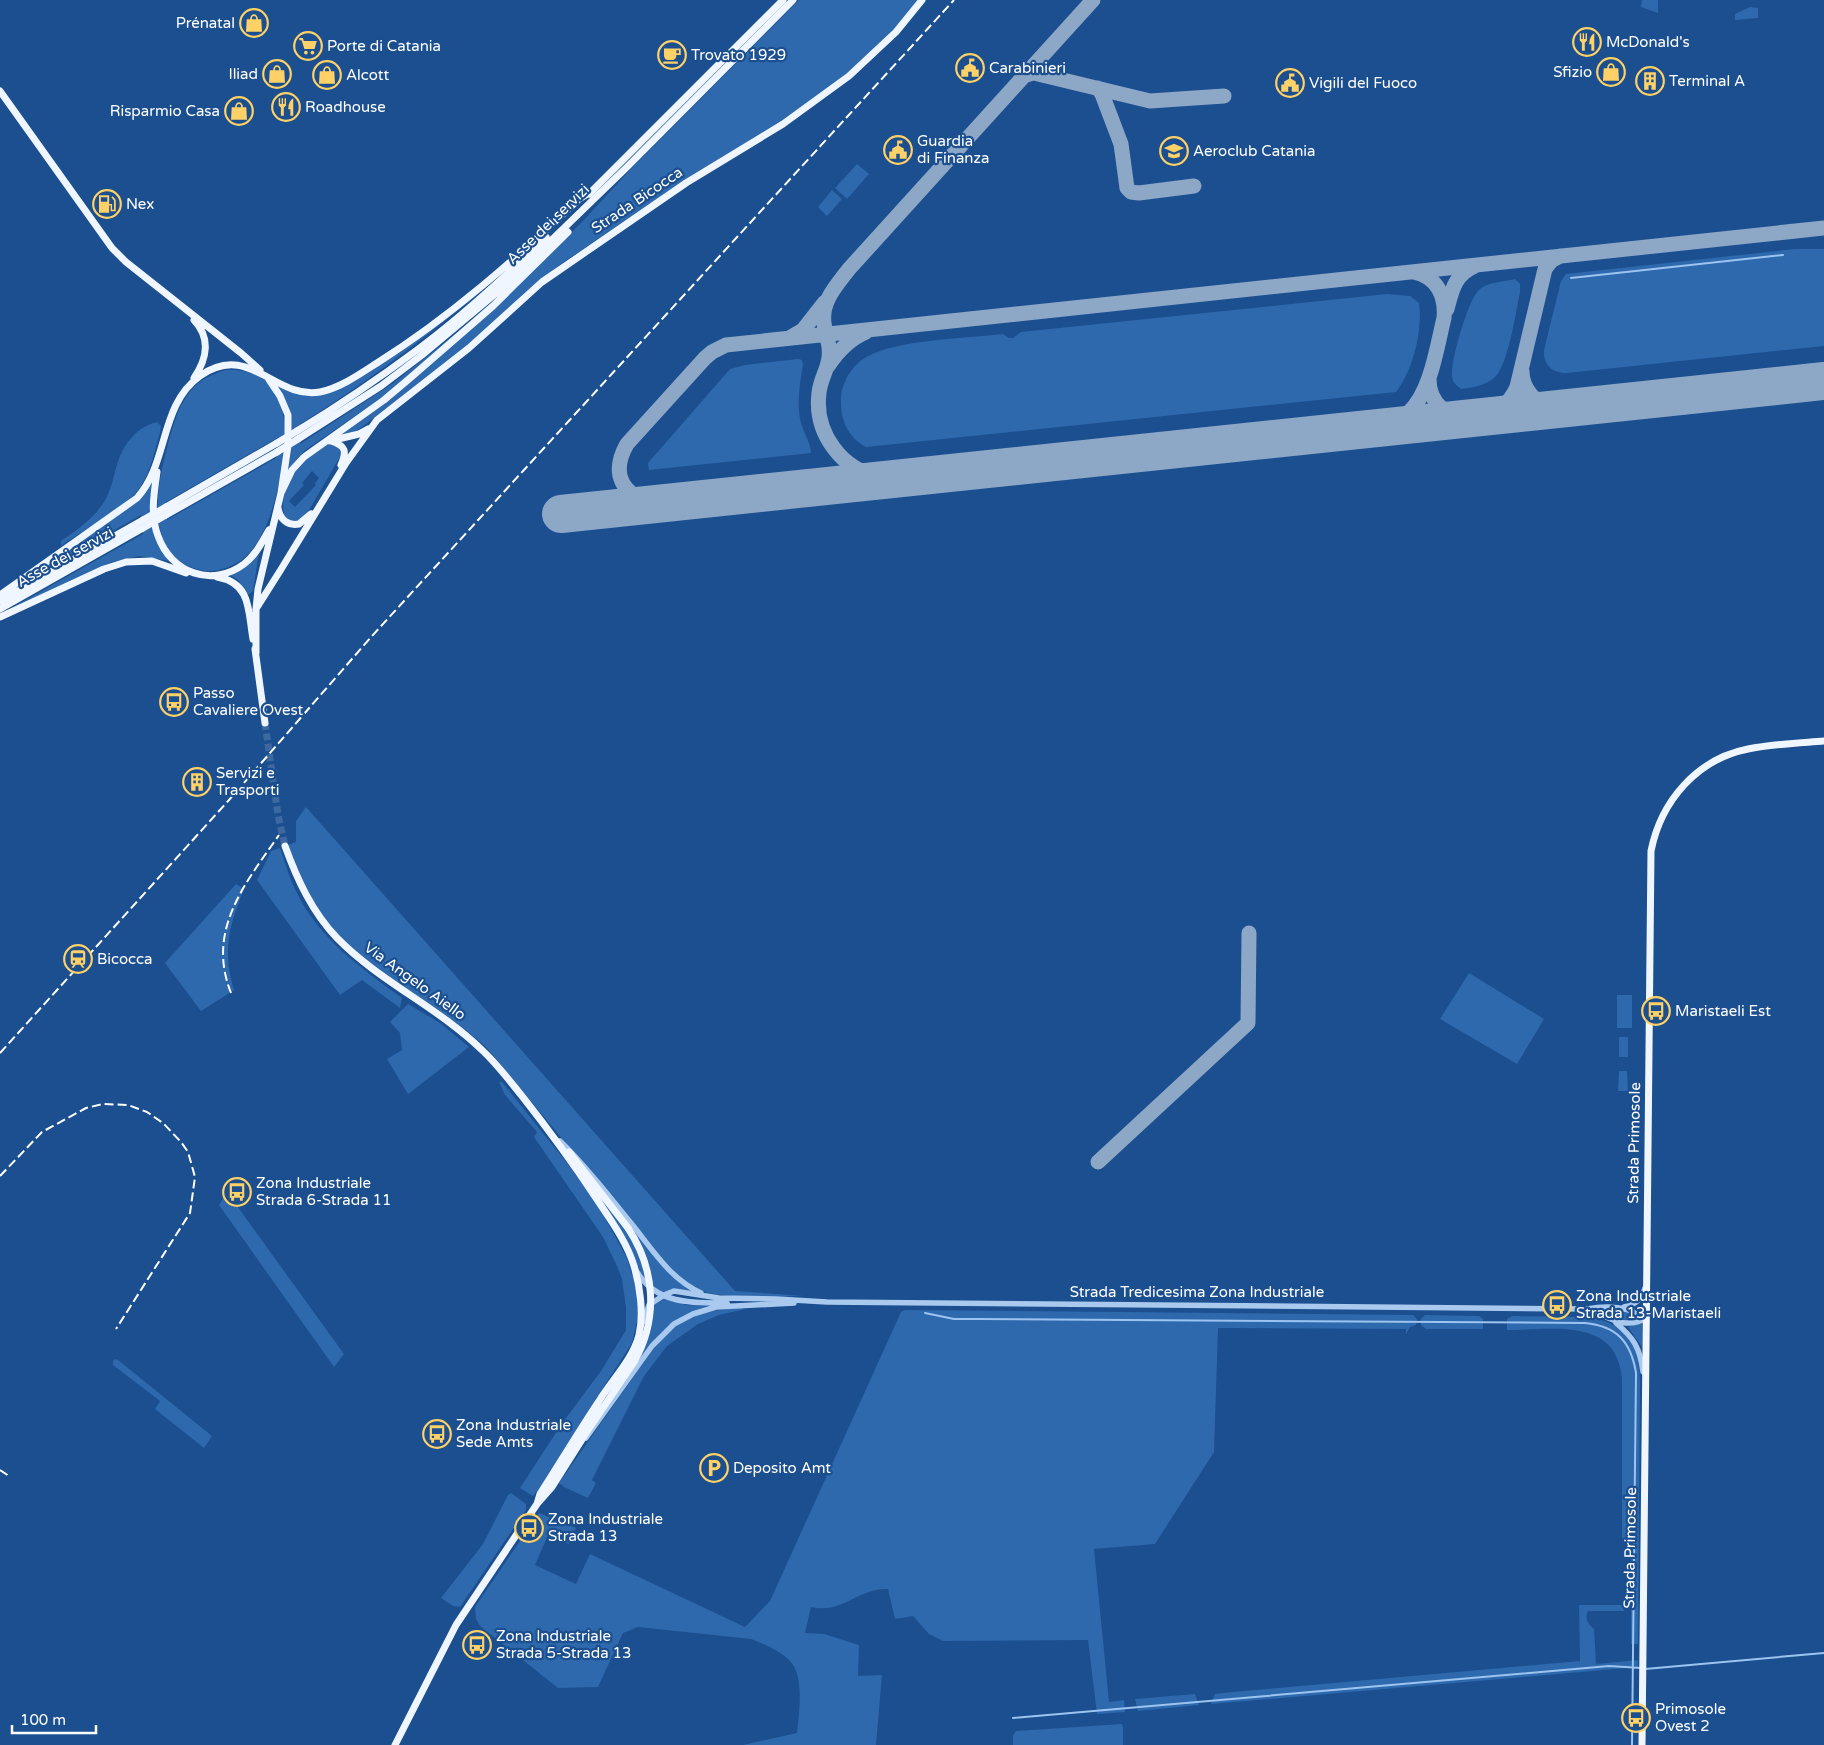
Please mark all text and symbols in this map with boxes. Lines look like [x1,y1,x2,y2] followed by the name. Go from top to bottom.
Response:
[239,8,269,38] shop icon: Prénatal
[176,14,235,32] place label: Prénatal
[1572,27,1602,57] restaurant icon: McDonald's
[293,31,323,61] supermarket icon: Porte di Catania
[1606,33,1690,51] place label: McDonald's
[327,37,441,55] place label: Porte di Catania
[657,40,687,70] cafe icon: Trovato 1929
[691,46,786,64] place label: Trovato 1929
[955,53,985,83] public building icon: Carabinieri
[1596,57,1626,87] shop icon: Sfizio
[262,59,292,89] shop icon: Iliad
[989,59,1066,77] place label: Carabinieri
[312,60,342,90] shop icon: Alcott
[1553,63,1592,81] place label: Sfizio
[229,65,258,83] place label: Iliad
[346,66,390,84] place label: Alcott
[1635,66,1665,96] building icon: Terminal A
[1275,68,1305,98] public building icon: Vigili del Fuoco
[1669,72,1745,90] place label: Terminal A
[1309,74,1417,92] place label: Vigili del Fuoco
[271,92,301,122] restaurant icon: Roadhouse
[224,96,254,126] shop icon: Risparmio Casa
[305,98,386,116] place label: Roadhouse
[110,102,220,120] place label: Risparmio Casa
[917,132,989,167] place label: Guardia di Finanza
[883,135,913,165] public building icon: Guardia di Finanza
[1159,136,1189,166] school or university icon: Aeroclub Catania
[1193,142,1316,160] place label: Aeroclub Catania
[588,163,686,237] street label: Strada Bicocca
[503,180,593,268] street label: Asse dei servizi
[92,189,122,219] fuel station icon: Nex
[126,195,154,213] place label: Nex
[13,523,117,591] street label: Asse dei servizi
[193,684,304,719] place label: Passo Cavaliere Ovest
[159,687,189,717] bus stop icon: Passo Cavaliere Ovest
[216,764,279,799] place label: Servizi e Trasporti
[182,767,212,797] building icon: Servizi e Trasporti
[361,938,469,1024] street label: Via Angelo Aiello
[63,944,93,974] station icon: Bicocca
[97,950,152,968] place label: Bicocca
[1641,996,1671,1026] bus stop icon: Maristaeli Est
[1675,1002,1771,1020] place label: Maristaeli Est
[1624,1082,1644,1204] street label: Strada Primosole
[256,1174,391,1209] place label: Zona Industriale Strada 6-Strada 11
[222,1177,252,1207] bus stop icon: Zona Industriale Strada 6-Strada 11
[1070,1283,1324,1301] street label: Strada Tredicesima Zona Industriale
[1576,1287,1721,1322] place label: Zona Industriale Strada 13-Maristaeli
[1542,1290,1572,1320] bus stop icon: Zona Industriale Strada 13-Maristaeli
[456,1416,571,1451] place label: Zona Industriale Sede Amts
[422,1419,452,1449] bus stop icon: Zona Industriale Sede Amts
[699,1453,729,1483] parking icon: Deposito Amt
[733,1459,831,1477] place label: Deposito Amt
[1620,1487,1640,1609] street label: Strada Primosole
[548,1510,663,1545] place label: Zona Industriale Strada 13
[514,1513,544,1543] bus stop icon: Zona Industriale Strada 13
[496,1627,631,1662] place label: Zona Industriale Strada 5-Strada 13
[462,1630,492,1660] bus stop icon: Zona Industriale Strada 5-Strada 13
[1655,1700,1726,1735] place label: Primosole Ovest 2
[12,1702,96,1734] scale bar
[1621,1703,1651,1733] bus stop icon: Primosole Ovest 2
[20,1711,66,1729] text: 100 m

